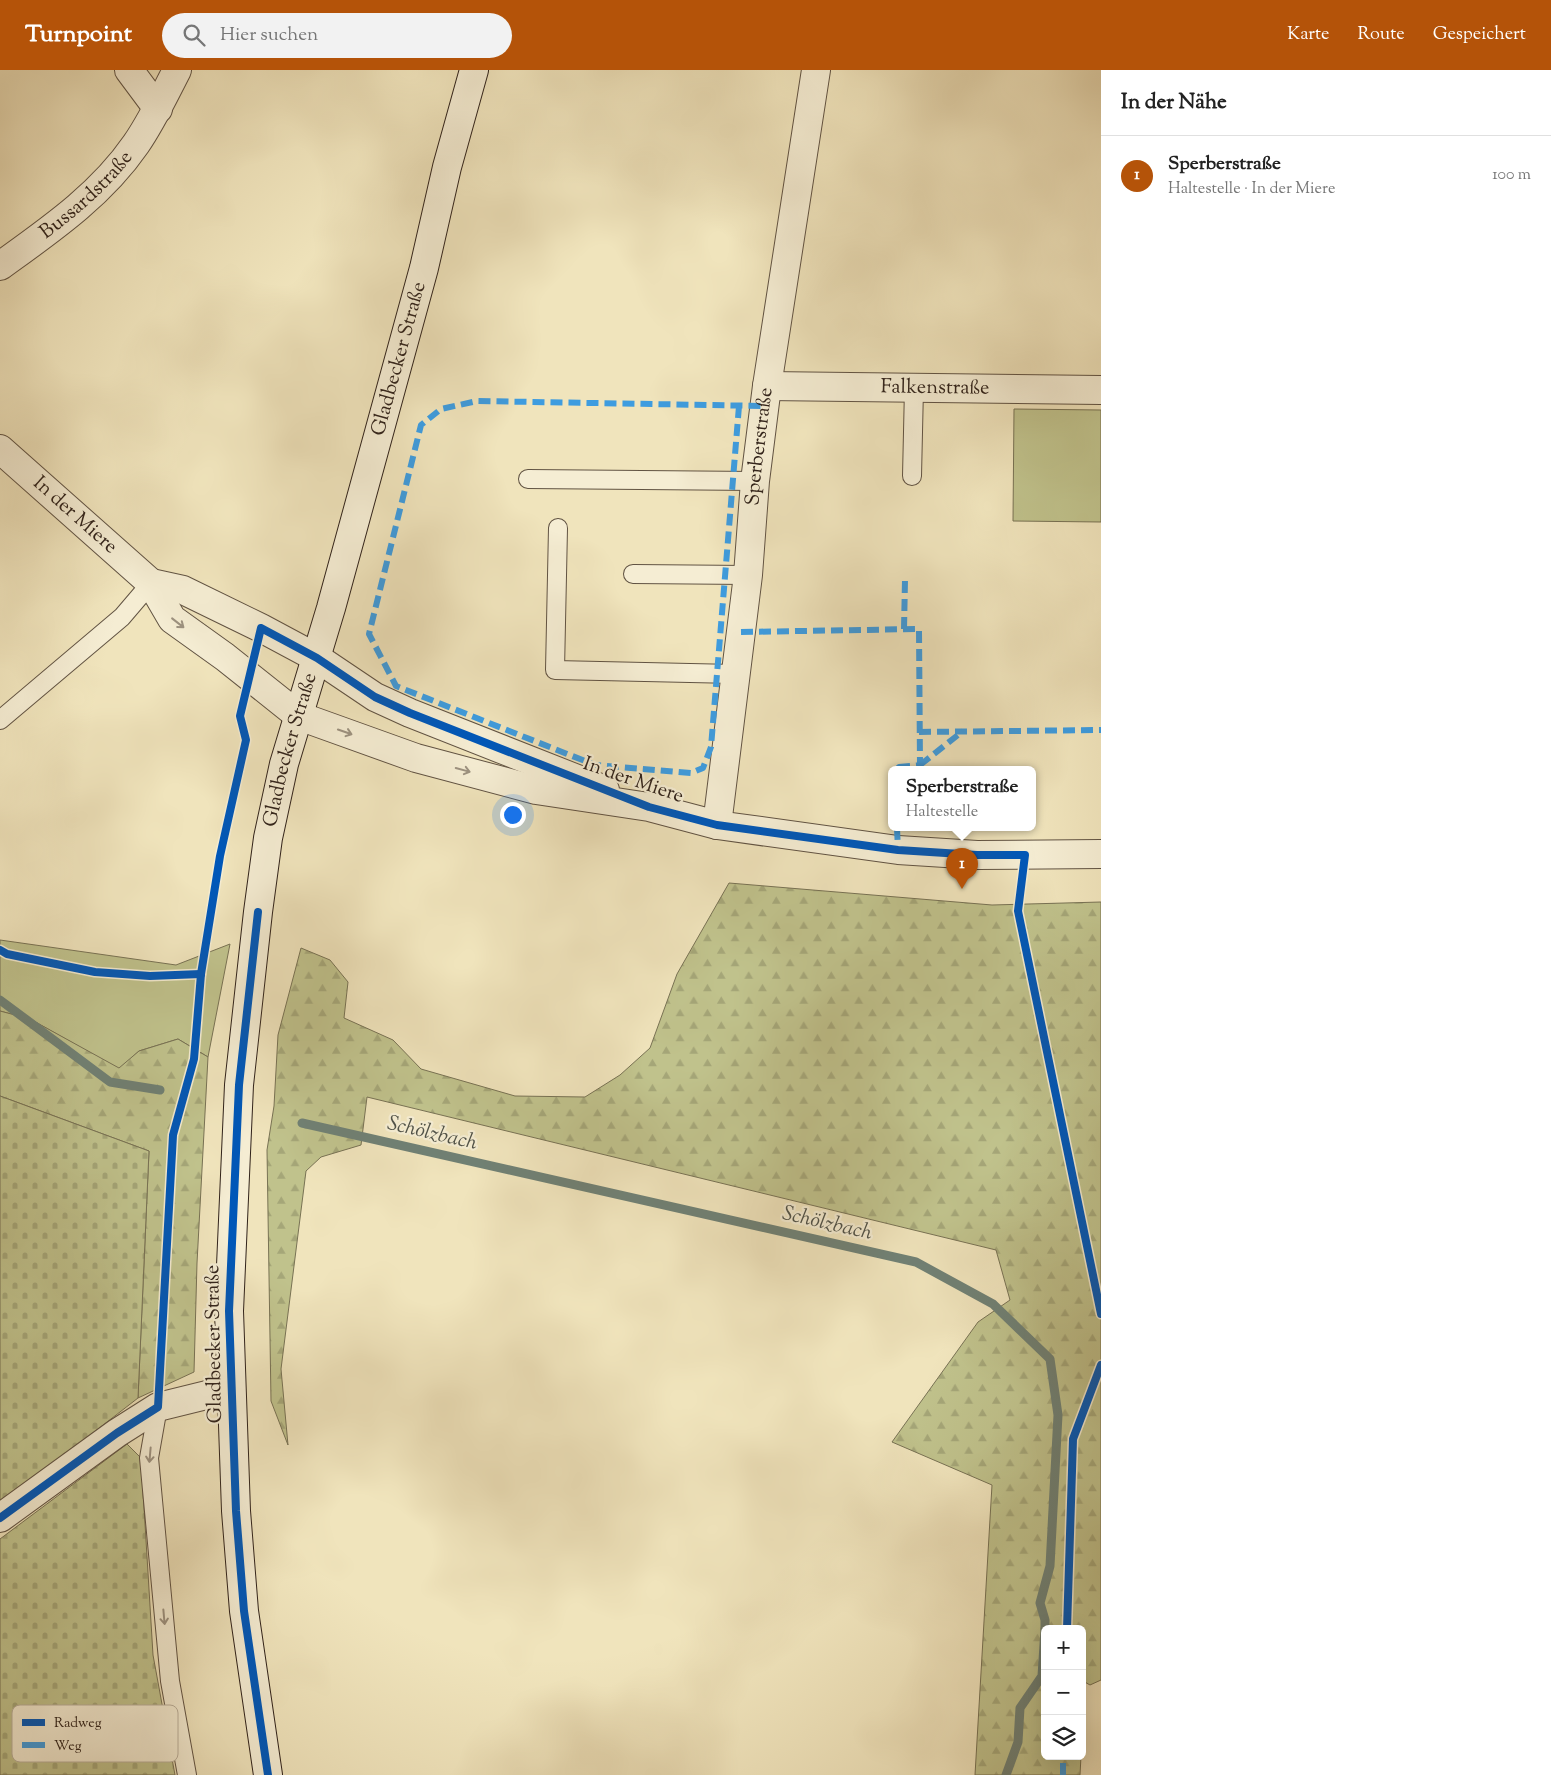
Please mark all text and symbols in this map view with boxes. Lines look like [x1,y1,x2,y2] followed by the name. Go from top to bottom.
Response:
[162,13,512,58] search box
[25,18,132,52] text: Turnpoint
[180,21,208,49] icon: search
[220,22,318,49] text: Hier suchen
[1287,22,1330,48] text: Karte
[1358,22,1405,48] text: Route
[1433,22,1526,48] text: Gespeichert
[1121,88,1227,118] text: In der Nähe
[34,145,140,247] street label: Bussardstraße
[1168,151,1281,178] text: Sperberstraße
[1134,164,1140,187] text: 1
[1492,164,1531,187] text: 100 m
[1168,178,1335,201] text: Haltestelle · In der Miere
[364,279,434,439] street label: Gladbecker Straße
[880,373,990,403] street label: Falkenstraße
[739,386,781,507] street label: Sperberstraße
[26,470,124,561] street label: In der Miere
[171,617,184,628] one-way arrow
[256,669,325,830] street label: Gladbecker Straße
[337,728,353,738] one-way arrow
[579,750,687,812] street label: In der Miere
[455,766,471,776] one-way arrow
[888,766,1036,831] popup
[906,774,1018,801] text: Sperberstraße
[906,801,978,824] text: Haltestelle
[500,802,526,828] your location
[946,848,978,889] pin: 1
[384,1109,480,1159] water label: Schölzbach
[779,1199,875,1249] water label: Schölzbach
[199,1265,231,1423] street label: Gladbecker Straße
[145,1447,155,1463] one-way arrow
[159,1608,169,1624] one-way arrow
[1041,1625,1086,1760] map controls
[1041,1625,1086,1670] button: +
[1041,1670,1086,1715] button: −
[12,1705,178,1762] legend
[54,1714,102,1734] text: Radweg
[1041,1715,1086,1760] button: layers
[54,1737,82,1757] text: Weg

